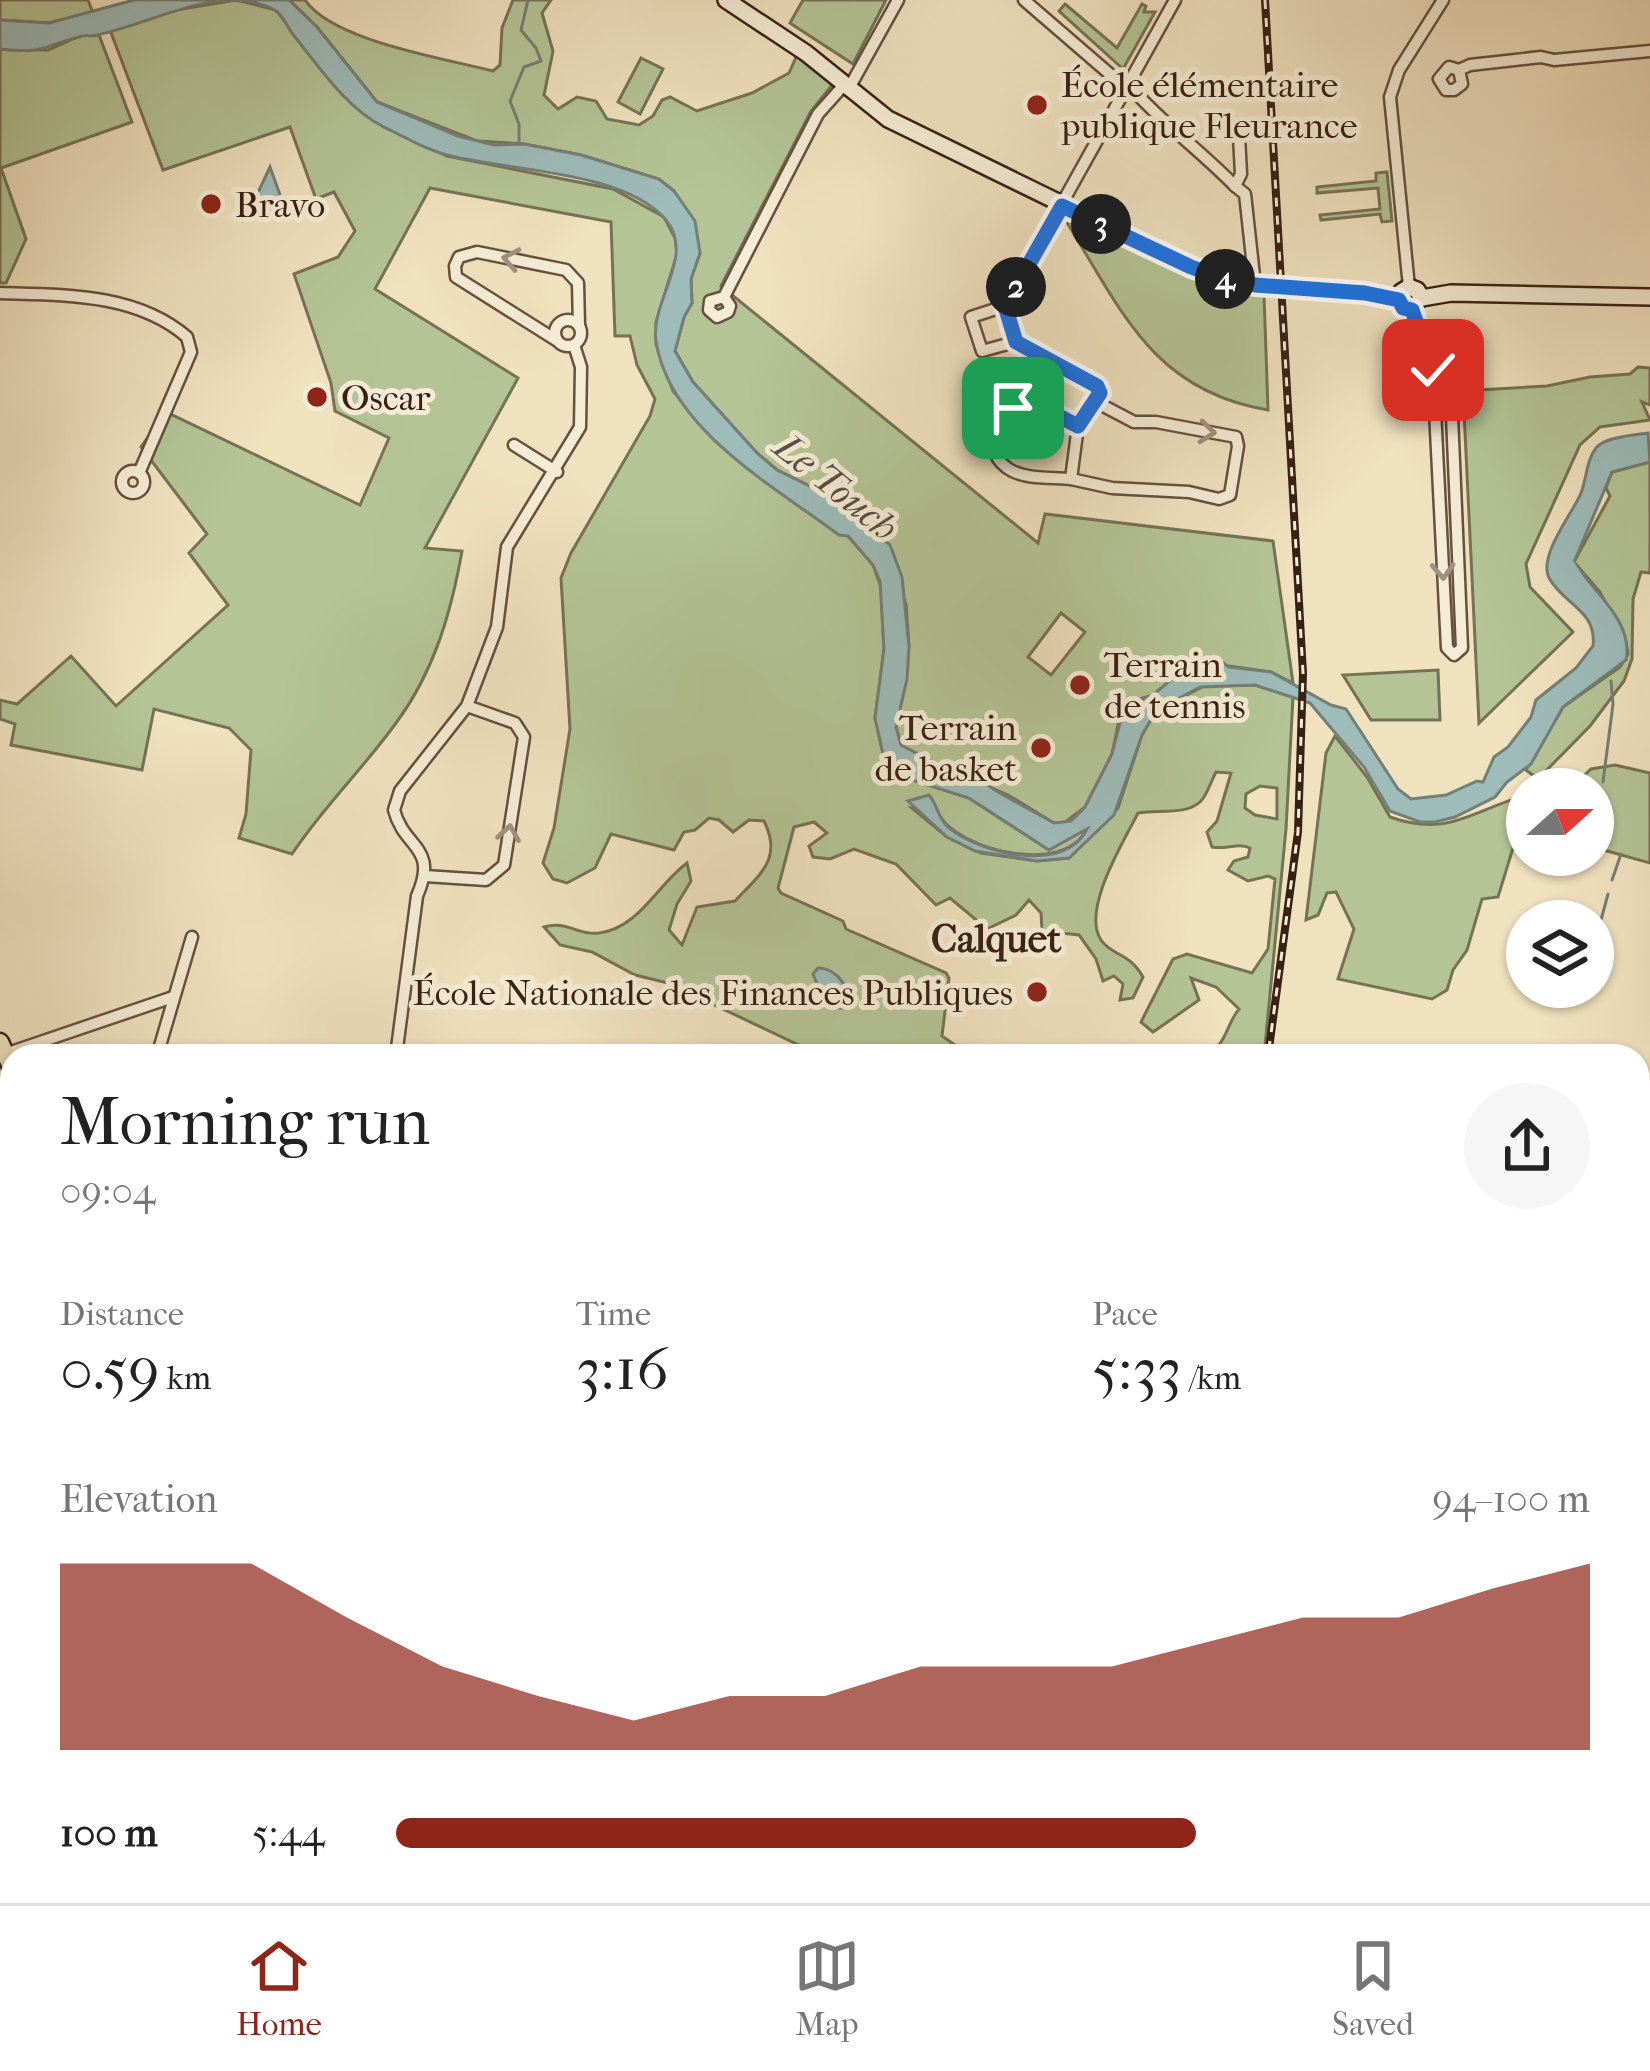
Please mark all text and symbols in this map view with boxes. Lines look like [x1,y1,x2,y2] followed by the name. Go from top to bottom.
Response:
[1060,64,1358,147] place label: École élémentaire publique Fleurance
[1024,92,1050,118] marker: École élémentaire publique Fleurance
[235,184,325,226] place label: Bravo
[198,191,224,217] marker: Bravo
[1071,194,1131,254] pin: 3
[1094,204,1108,243] text: 3
[501,247,521,273] one-way arrow
[1195,249,1255,309] pin: 4
[986,257,1046,317] pin: 2
[1215,259,1235,298] text: 4
[1008,267,1024,306] text: 2
[1382,319,1484,421] pin
[1400,337,1466,403] icon: check
[962,357,1064,459] pin
[980,375,1046,441] icon: arrive
[341,377,431,419] place label: Oscar
[304,384,330,410] marker: Oscar
[1197,418,1217,444] one-way arrow
[763,421,907,550] water label: Le Touch
[1430,562,1456,581] one-way arrow
[1104,644,1246,727] place label: Terrain de tennis
[1067,672,1093,698] marker: Terrain de tennis
[874,707,1017,790] place label: Terrain de basket
[1028,735,1054,761] marker: Terrain de basket
[1506,768,1614,876] north arrow
[1506,768,1614,1008] map controls
[495,823,521,842] one-way arrow
[1506,900,1614,1008] button: layers
[931,916,1062,962] district label: Calquet
[413,972,1013,1014] place label: École Nationale des Finances Publiques
[1024,979,1050,1005] marker: École Nationale des Finances Publiques
[1464,1083,1590,1209] button: share
[60,1084,430,1161] text: Morning run
[60,1168,156,1214] text: 09:04
[60,1295,184,1334] text: Distance
[576,1295,651,1334] text: Time
[1092,1295,1158,1334] text: Pace
[60,1334,160,1405] text: 0.59
[576,1334,669,1405] text: 3:16
[1092,1334,1182,1405] text: 5:33
[160,1359,211,1398] text: km
[1182,1359,1241,1398] text: /km
[60,1476,218,1522] text: Elevation
[1432,1476,1590,1522] text: 94–100 m
[60,1810,158,1856] text: 100 m
[252,1810,325,1856] text: 5:44
[236,1933,322,2044] tab: Home
[794,1933,860,2044] tab: Map
[1332,1933,1414,2044] tab: Saved

